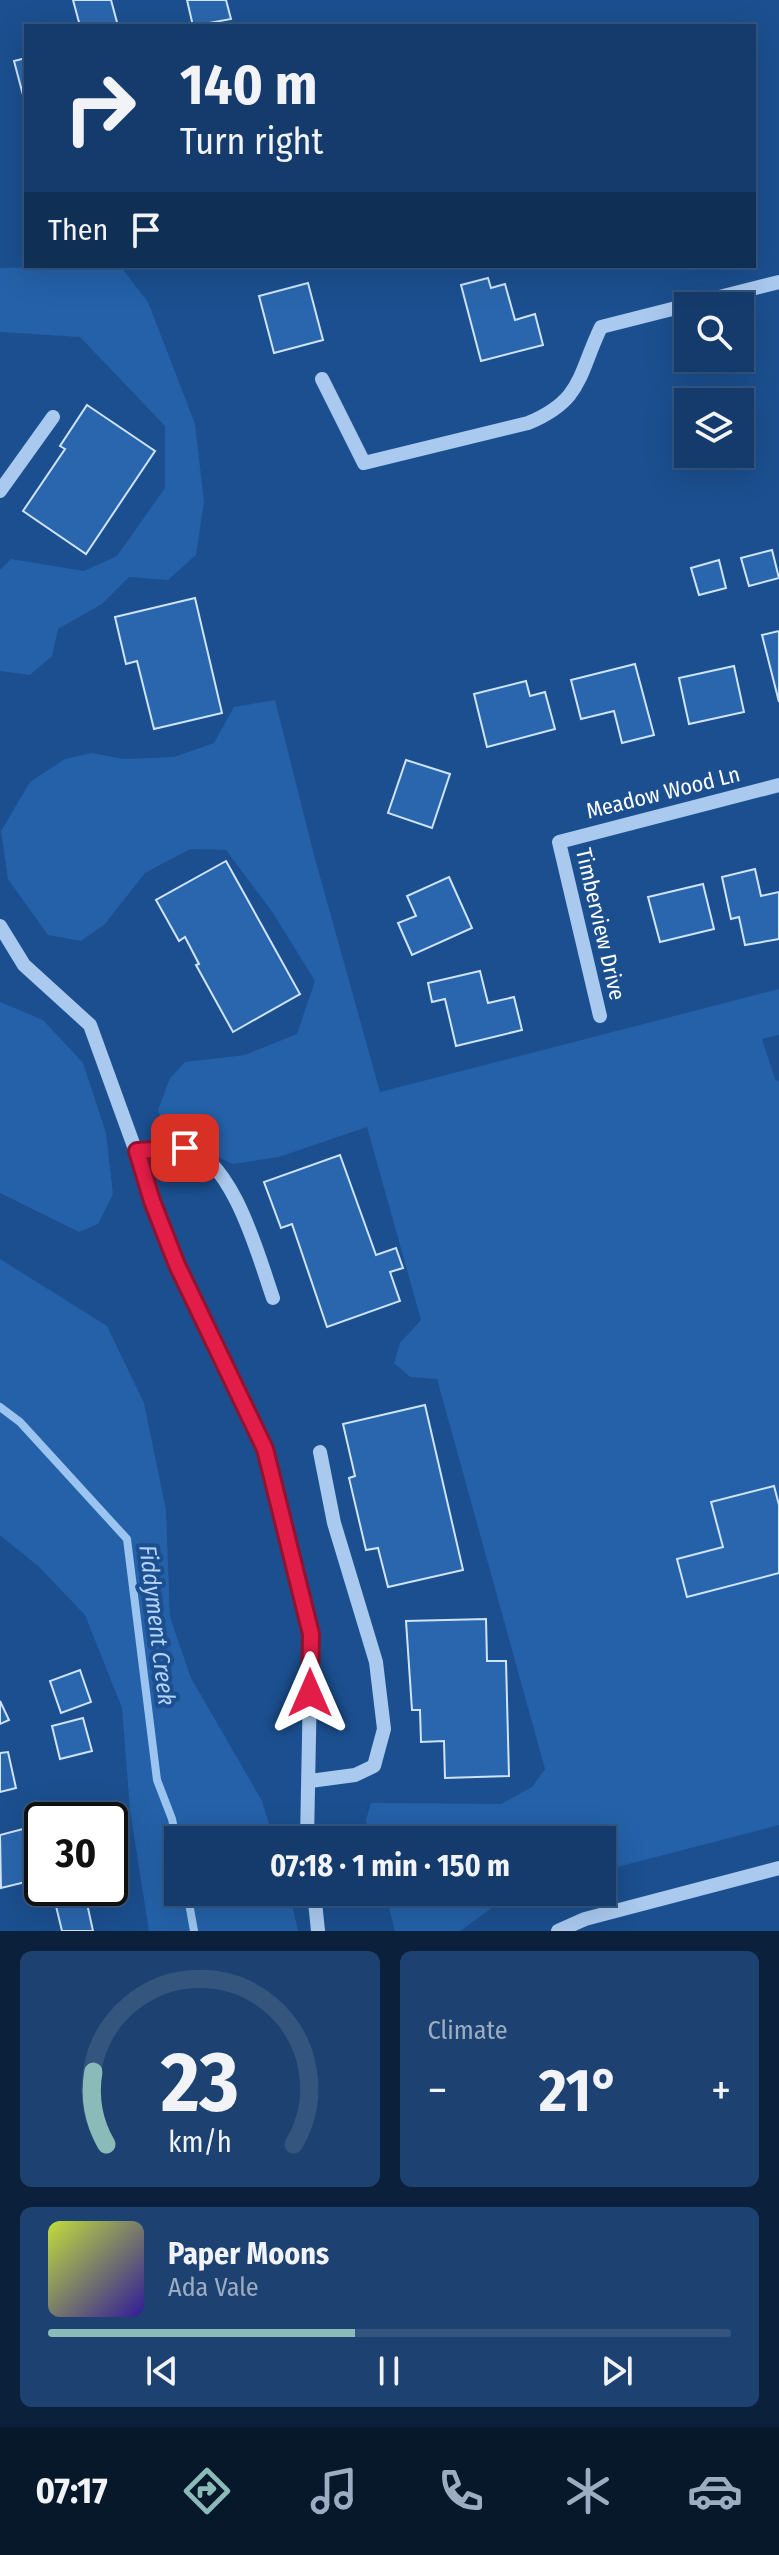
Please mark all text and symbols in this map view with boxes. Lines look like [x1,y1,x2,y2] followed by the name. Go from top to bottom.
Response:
[180,52,317,119] text: 140 m
[48,56,152,160] icon: right
[180,120,323,164] text: Turn right
[124,208,168,252] icon: arrive
[48,212,108,248] text: Then
[674,292,754,468] map controls
[674,292,754,372] button: search
[674,388,754,468] button: layers
[583,760,743,825] street label: Meadow Wood Ln
[570,845,631,1003] street label: Timberview Drive
[151,1114,219,1182] pin
[163,1126,207,1170] icon: arrive
[133,1543,181,1707] water label: Fiddyment Creek
[268,1651,352,1735] position arrow
[24,1802,128,1906] speed limit sign: 30
[270,1848,510,1884] text: 07:18 · 1 min · 150 m
[428,2015,508,2046] text: Climate
[160,2033,239,2133] text: 23
[539,2055,619,2127] text: 21°
[428,2064,447,2117] text: −
[711,2064,731,2117] text: +
[168,2125,232,2160] text: km/h
[168,2236,329,2272] text: Paper Moons
[168,2272,259,2303] text: Ada Vale
[140,2349,184,2393] icon: previous
[367,2349,411,2393] icon: pause
[595,2349,639,2393] icon: next
[179,2463,235,2519] icon: directions
[306,2463,362,2519] icon: music
[433,2463,489,2519] icon: phone
[560,2463,616,2519] icon: climate
[687,2463,743,2519] icon: car
[36,2469,108,2513] text: 07:17

